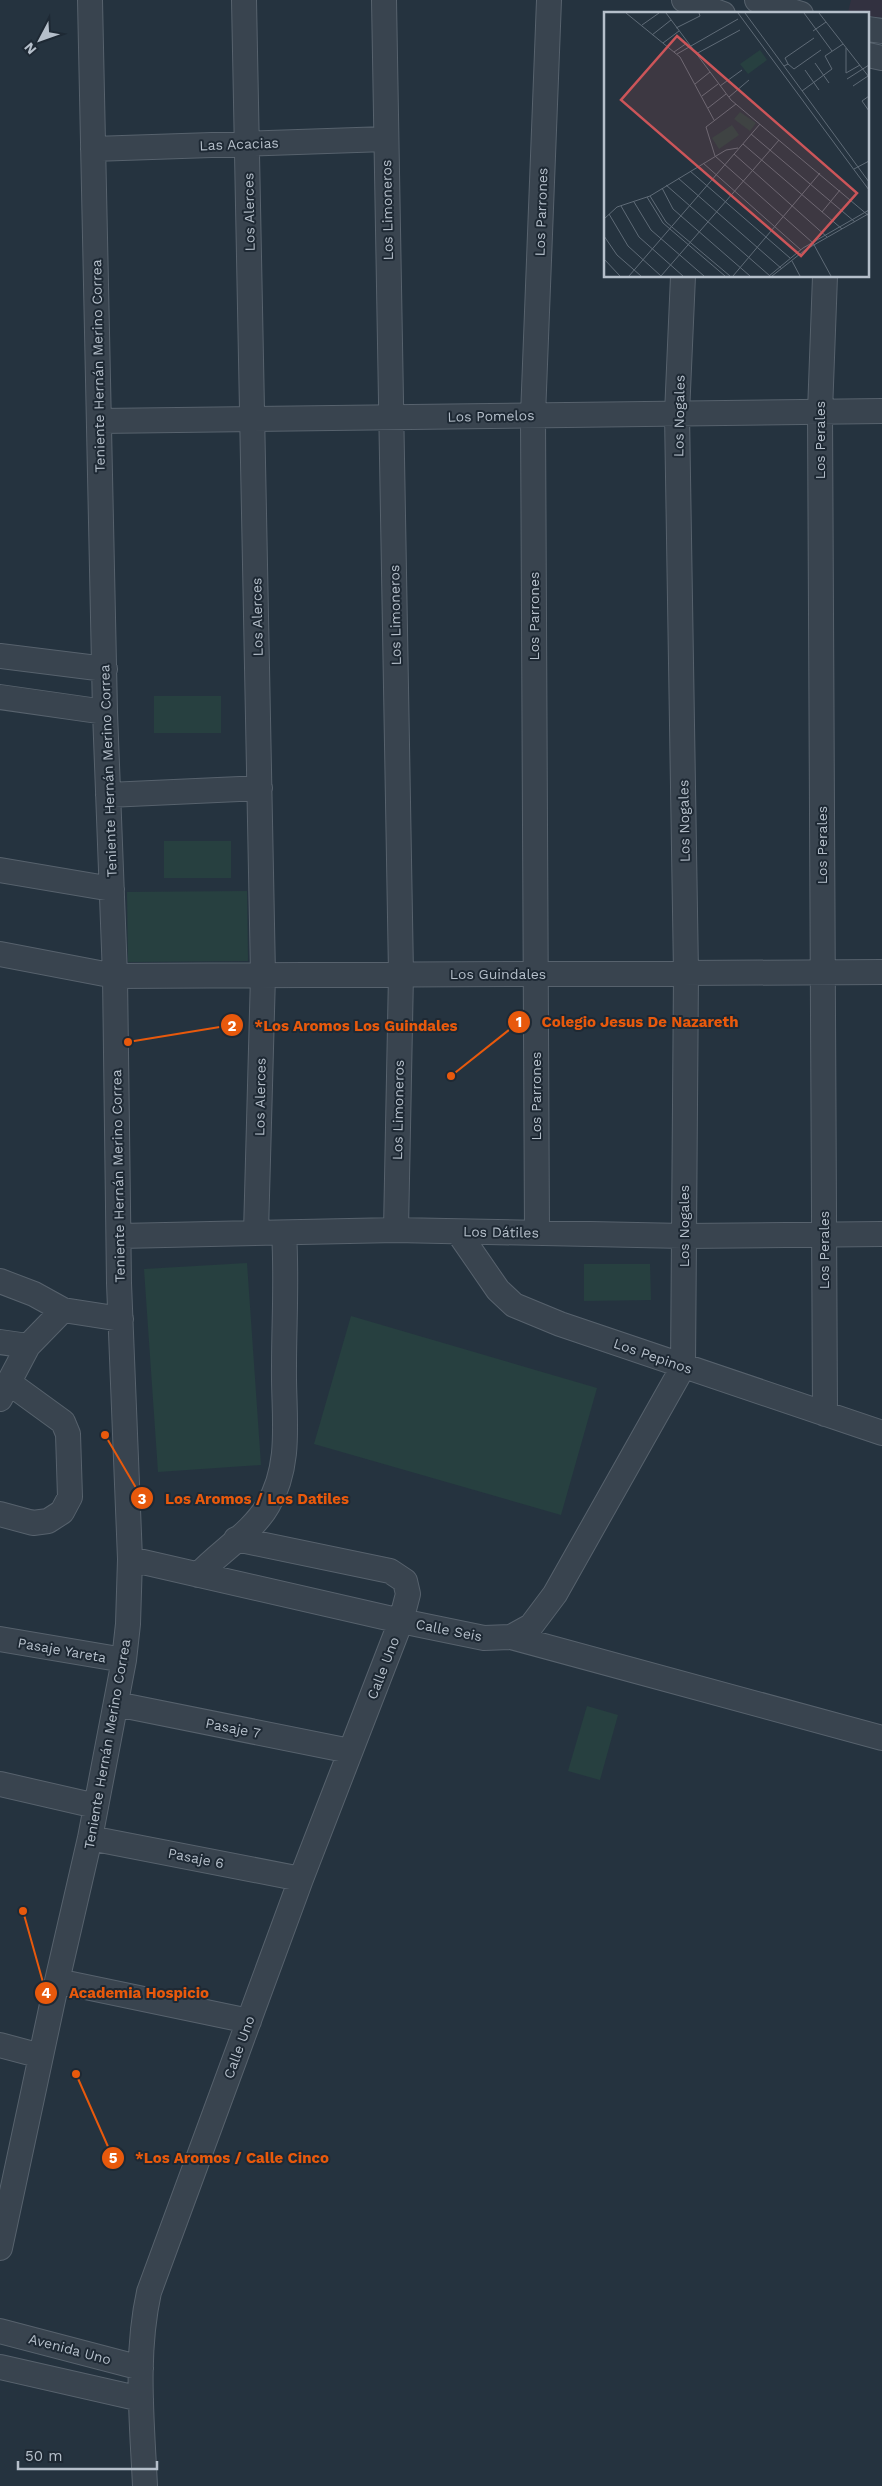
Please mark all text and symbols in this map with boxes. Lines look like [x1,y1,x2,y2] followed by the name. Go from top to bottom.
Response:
[604,12,870,278] inset map
[15,15,65,65] north arrow
[21,39,40,58] text: N
[199,135,279,153] street label: Las Acacias
[378,160,396,260] street label: Los Limoneros
[531,167,551,257] street label: Los Parrones
[240,173,258,251] street label: Los Alerces
[88,259,108,473] street label: Teniente Hernán Merino Correa
[670,375,688,457] street label: Los Nogales
[812,401,828,479] street label: Los Perales
[447,407,535,425] street label: Los Pomelos
[386,565,404,665] street label: Los Limoneros
[526,572,542,660] street label: Los Parrones
[248,578,266,656] street label: Los Alerces
[96,664,120,878] street label: Teniente Hernán Merino Correa
[675,780,693,862] street label: Los Nogales
[814,806,830,884] street label: Los Perales
[450,966,546,982] street label: Los Guindales
[506,1007,748,1037] callout: Colegio Jesus De Nazareth
[220,1010,468,1040] callout: *Los Aromos Los Guindales
[516,1013,522,1031] text: 1
[542,1013,739,1031] text: Colegio Jesus De Nazareth
[228,1017,237,1035] text: 2
[254,1017,458,1035] text: *Los Aromos Los Guindales
[528,1052,544,1140] street label: Los Parrones
[251,1058,269,1136] street label: Los Alerces
[389,1060,407,1160] street label: Los Limoneros
[108,1069,128,1283] street label: Teniente Hernán Merino Correa
[676,1185,692,1267] street label: Los Nogales
[816,1211,832,1289] street label: Los Perales
[463,1223,539,1241] street label: Los Dátiles
[612,1335,694,1377] street label: Los Pepinos
[130,1483,359,1513] callout: Los Aromos / Los Datiles
[138,1490,147,1508] text: 3
[165,1490,349,1508] text: Los Aromos / Los Datiles
[415,1616,483,1644] street label: Calle Seis
[16,1634,108,1666] street label: Pasaje Yareta
[364,1634,402,1702] street label: Calle Uno
[81,1638,133,1850] street label: Teniente Hernán Merino Correa
[204,1715,262,1741] street label: Pasaje 7
[167,1845,225,1871] street label: Pasaje 6
[33,1978,219,2008] callout: Academia Hospicio
[41,1984,51,2002] text: 4
[69,1984,209,2002] text: Academia Hospicio
[220,2013,258,2081] street label: Calle Uno
[100,2143,339,2173] callout: *Los Aromos / Calle Cinco
[109,2149,118,2167] text: 5
[135,2149,329,2167] text: *Los Aromos / Calle Cinco
[27,2330,113,2368] street label: Avenida Uno
[18,2438,156,2470] scale bar
[25,2447,62,2465] text: 50 m

